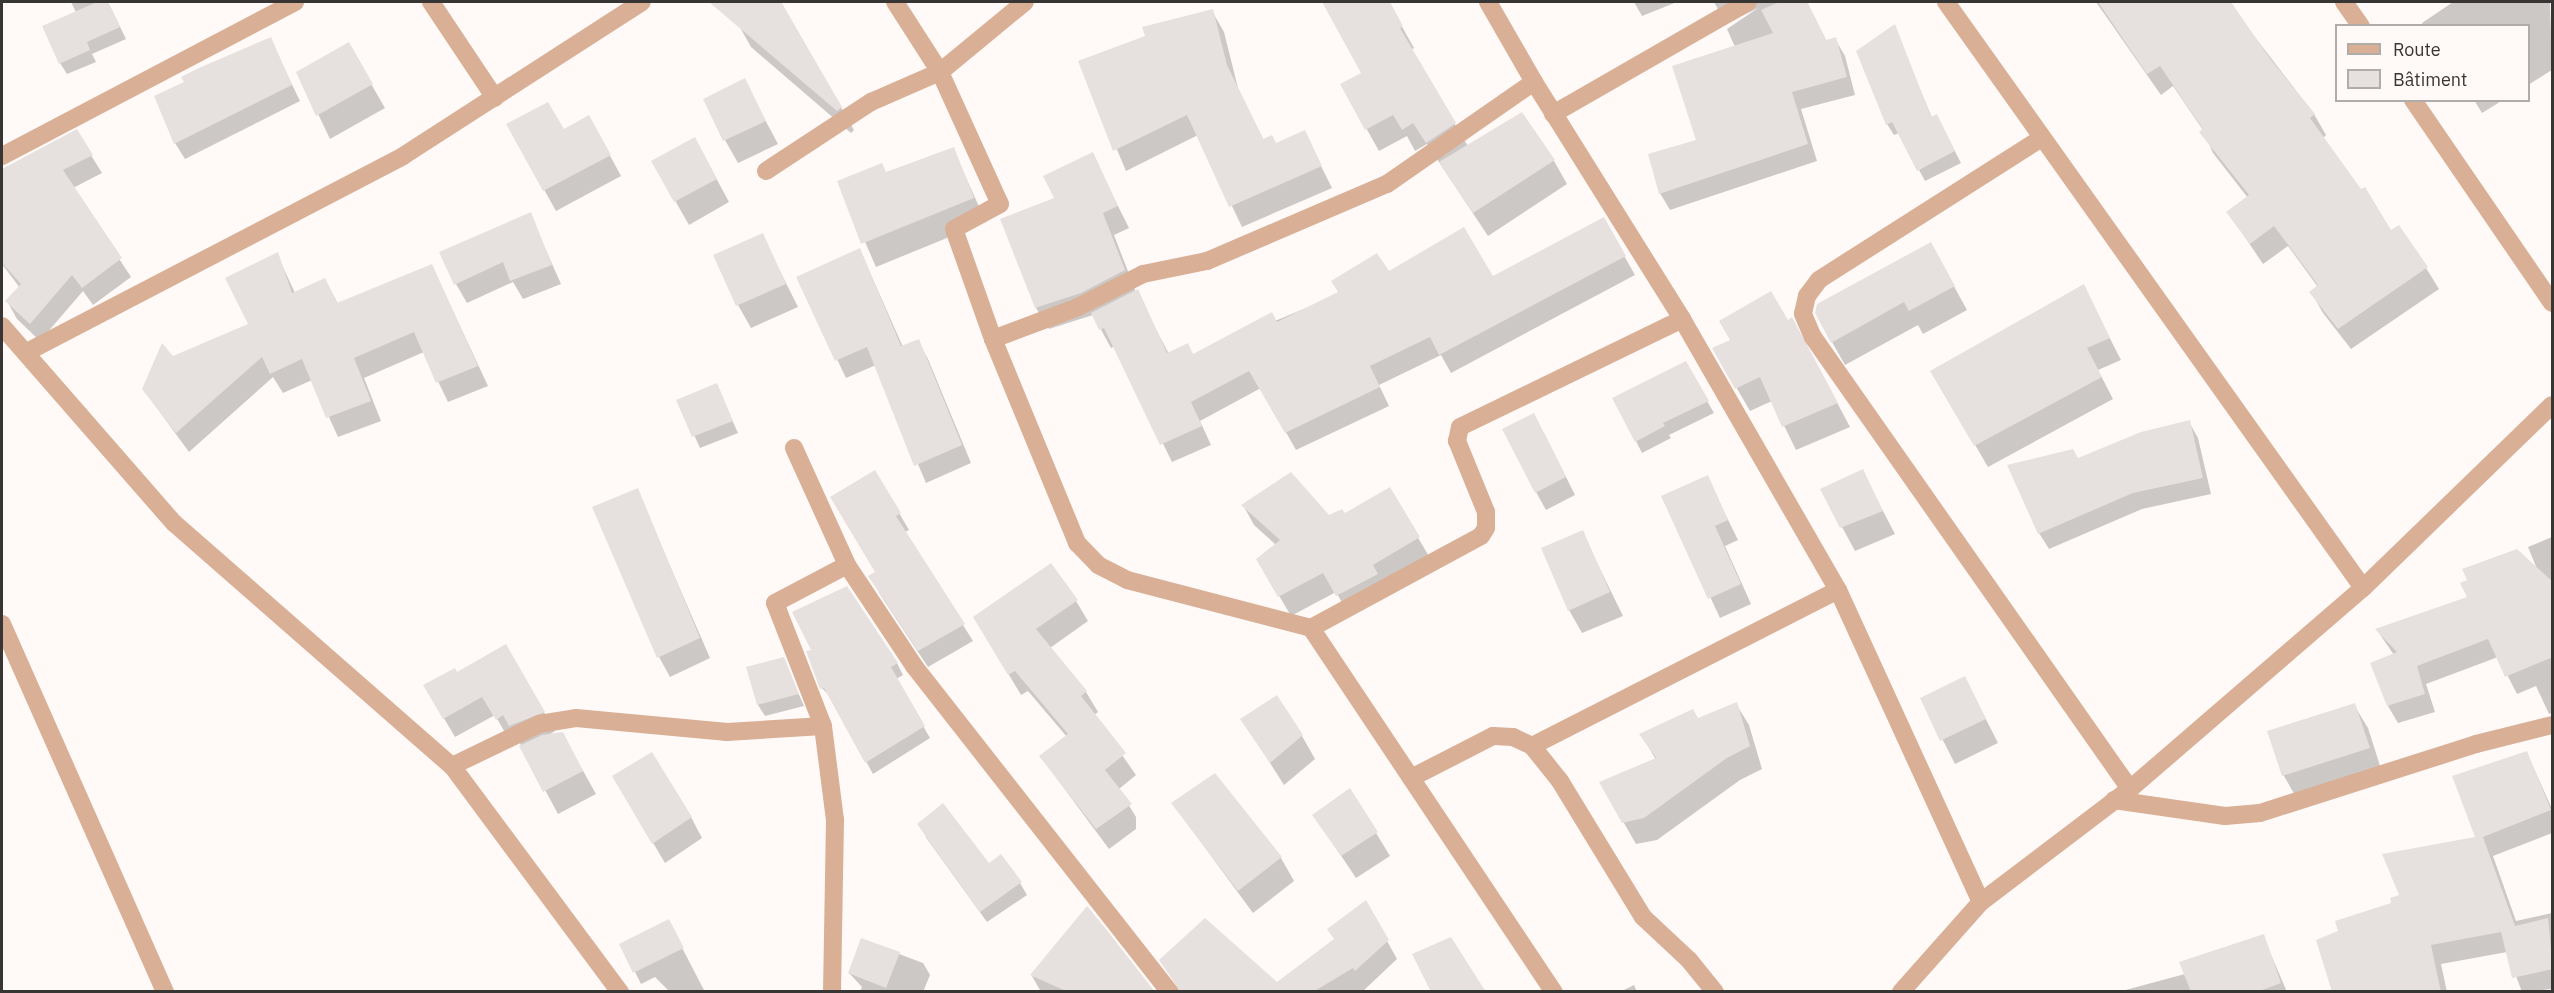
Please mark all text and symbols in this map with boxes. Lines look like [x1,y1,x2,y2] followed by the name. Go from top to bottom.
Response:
[2335,24,2530,102] legend
[2393,38,2441,61] text: Route
[2393,68,2467,91] text: Bâtiment

